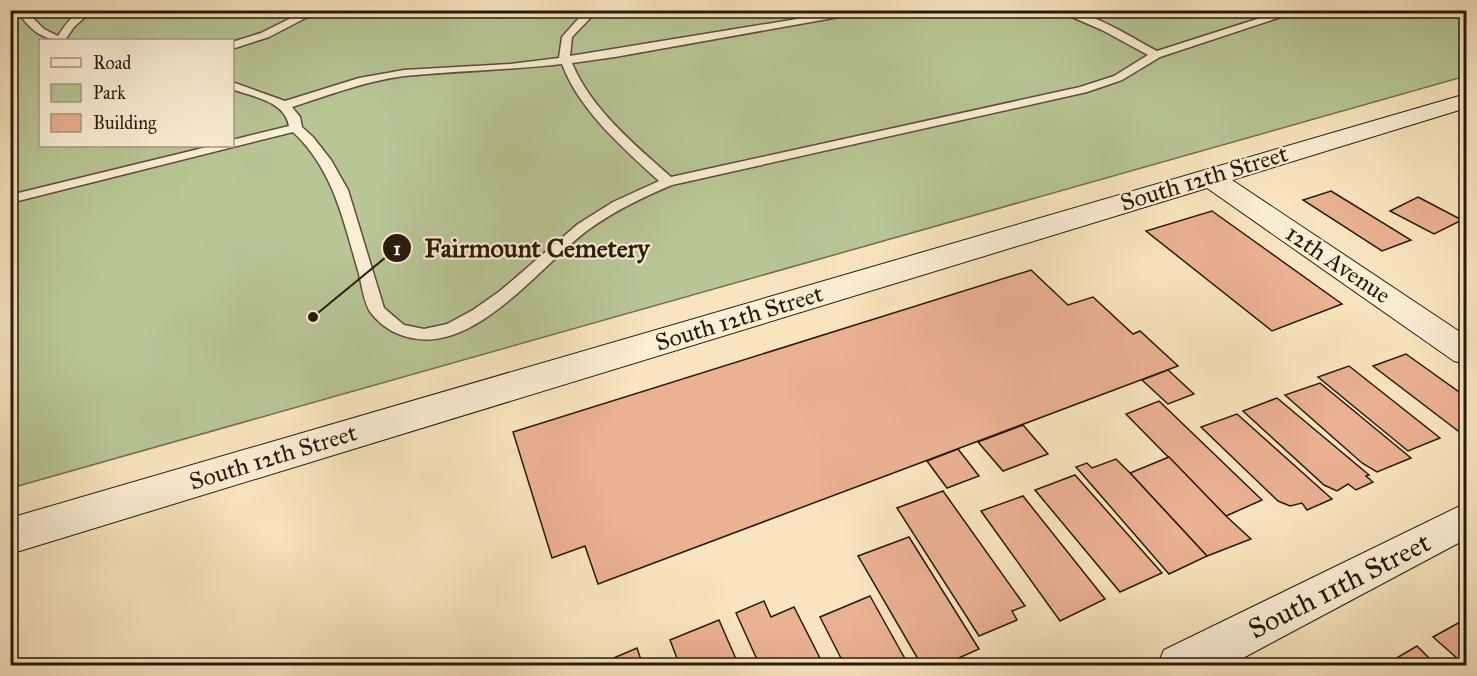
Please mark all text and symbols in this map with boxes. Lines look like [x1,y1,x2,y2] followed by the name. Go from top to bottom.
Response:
[39,39,234,147] legend
[93,52,131,74] text: Road
[93,82,126,104] text: Park
[93,112,157,135] text: Building
[1117,138,1292,218] street label: South 12th Street
[1280,218,1396,310] street label: 12th Avenue
[382,226,661,270] callout: Fairmount Cemetery
[424,232,651,264] text: Fairmount Cemetery
[393,238,401,260] text: 1
[652,278,827,358] street label: South 12th Street
[186,417,361,497] street label: South 12th Street
[1242,524,1436,646] street label: South 11th Street

